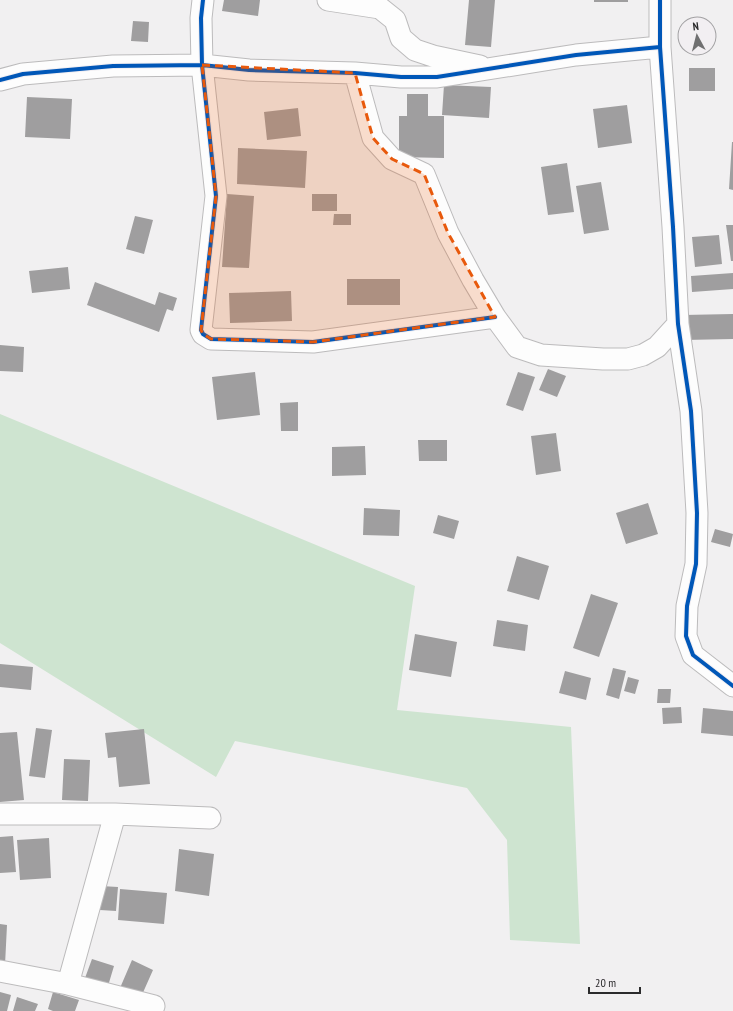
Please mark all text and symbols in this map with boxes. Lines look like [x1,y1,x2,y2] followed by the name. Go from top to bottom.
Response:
[677,16,717,56] north arrow
[692,19,700,33] text: N
[589,969,640,995] scale bar
[595,975,616,990] text: 20 m

